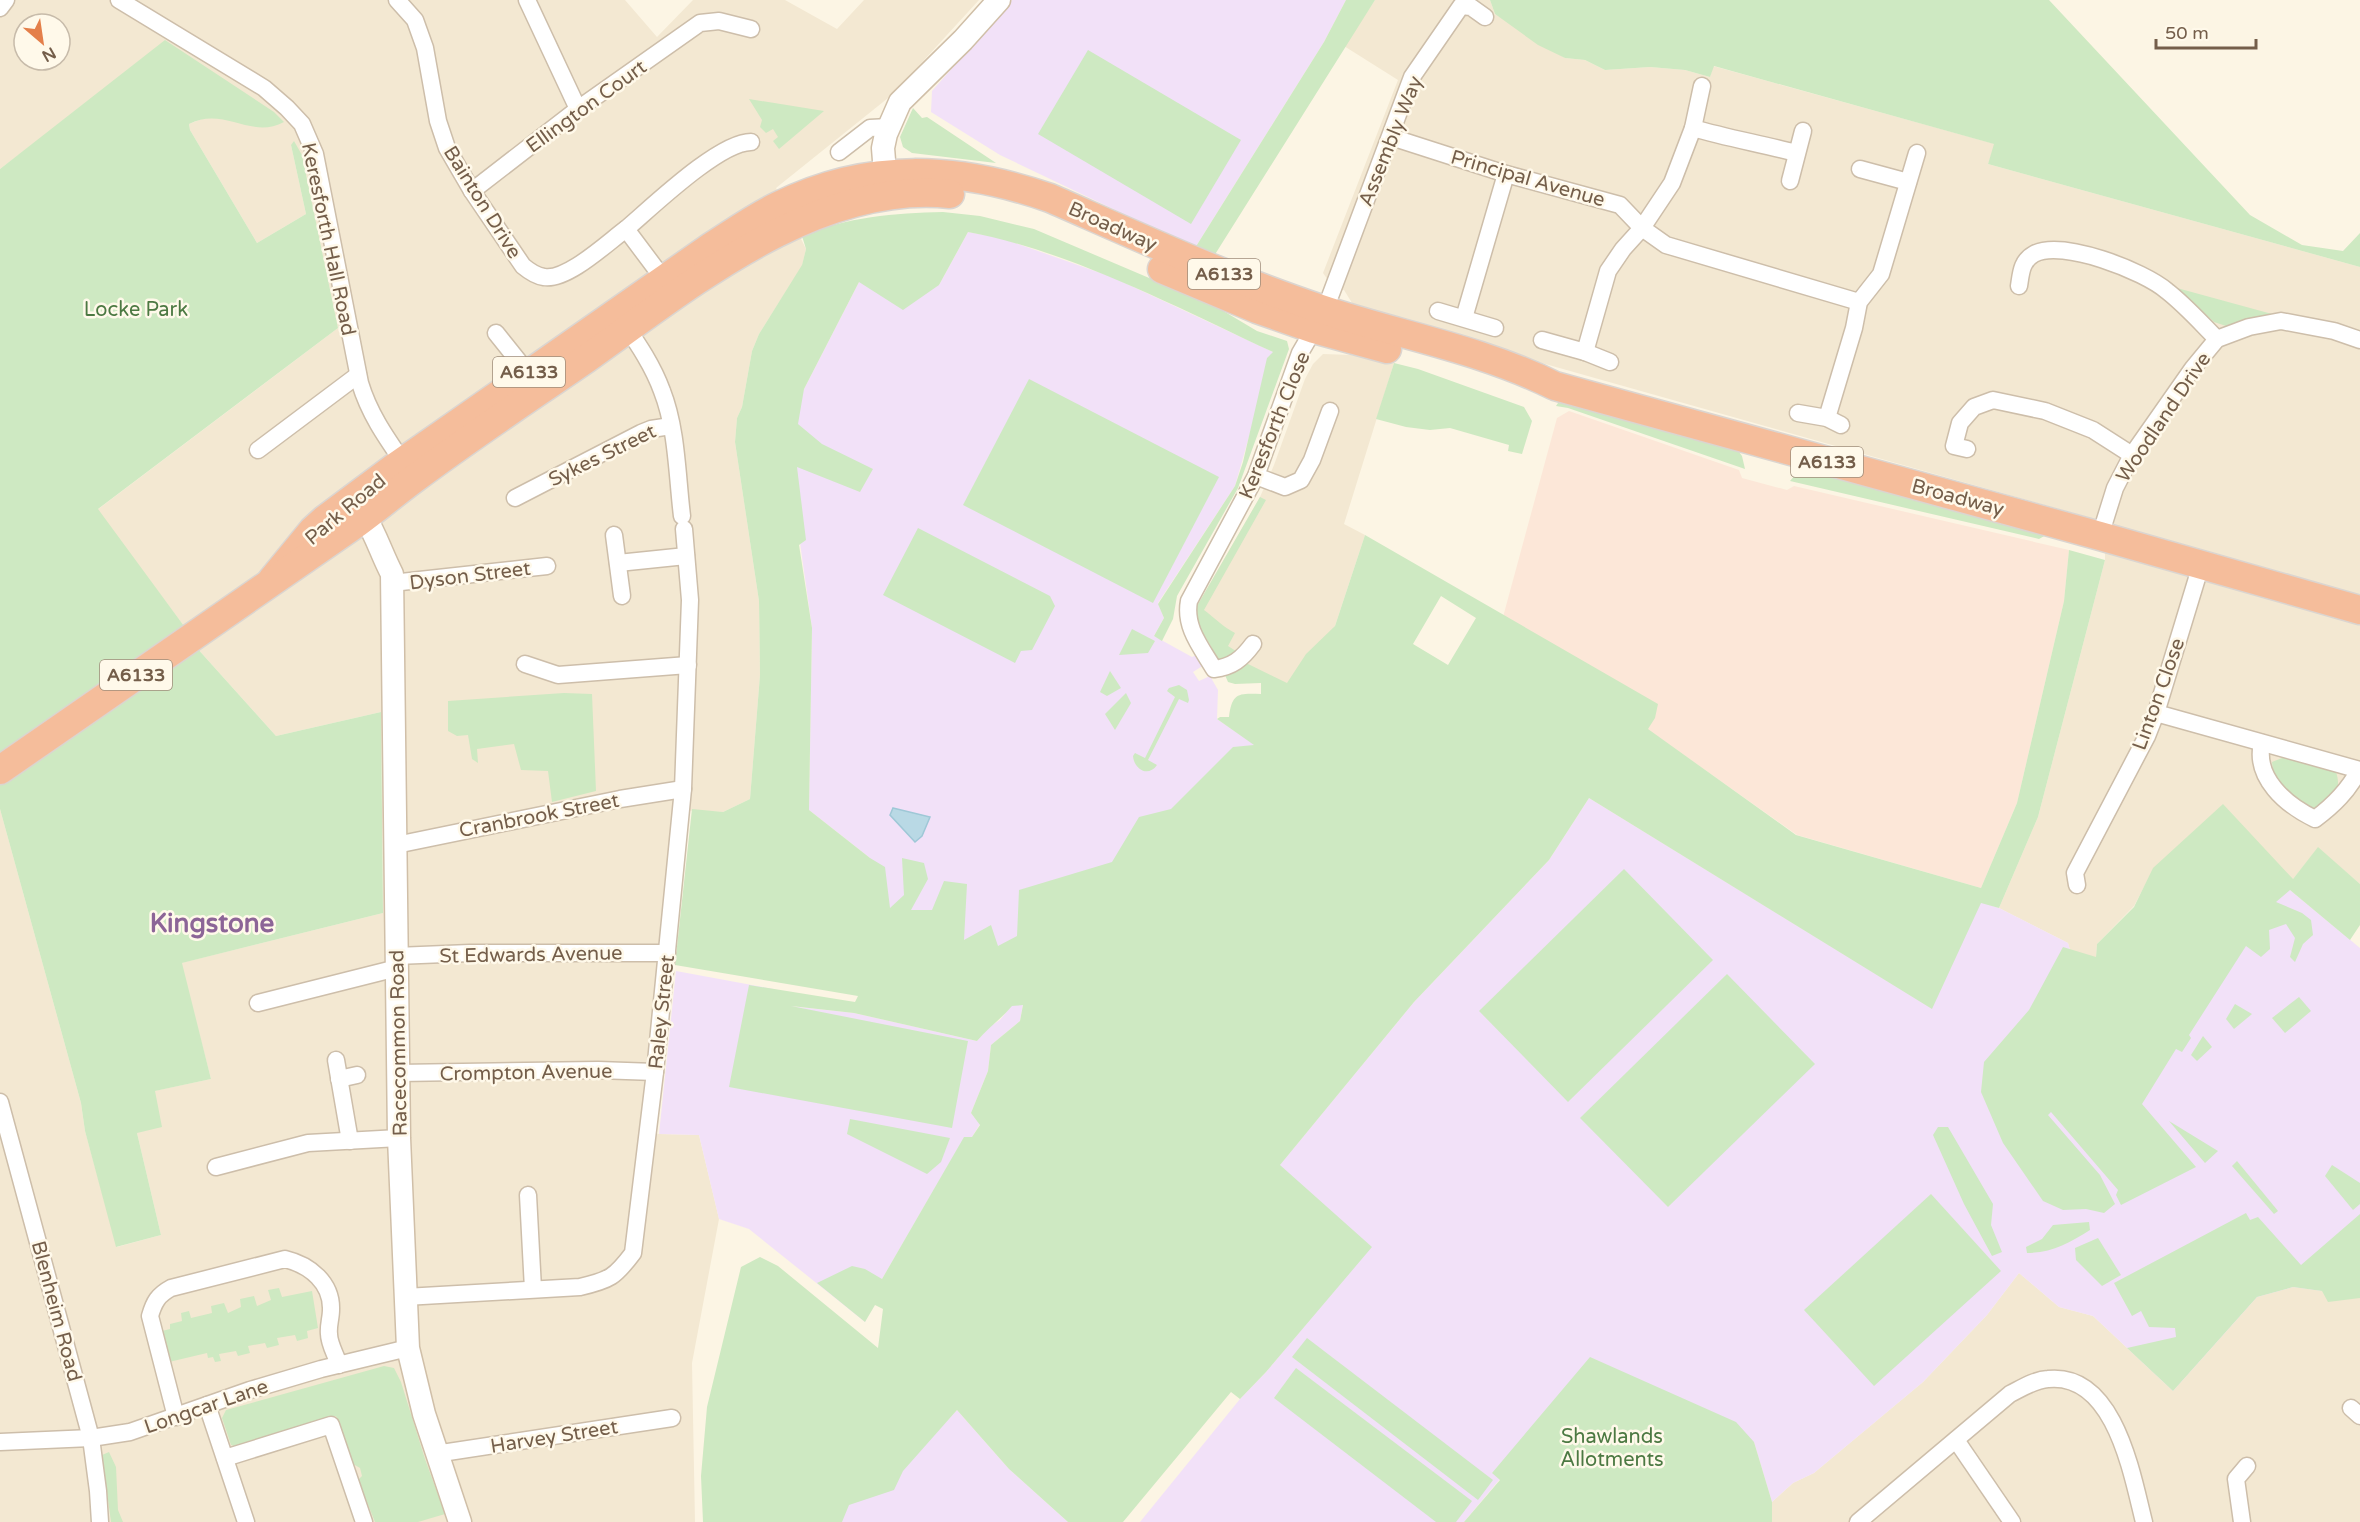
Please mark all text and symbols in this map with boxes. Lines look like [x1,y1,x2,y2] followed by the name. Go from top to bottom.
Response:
[12,12,72,72] north arrow
[2156,12,2256,50] scale bar
[2165,22,2209,44] text: 50 m
[38,42,59,66] text: N
[522,55,652,158] street label: Ellington Court
[1354,72,1428,210] street label: Assembly Way
[296,141,360,338] street label: Keresforth Hall Road
[438,142,526,263] street label: Bainton Drive
[1448,145,1608,212] street label: Principal Avenue
[1064,197,1161,257] street label: Broadway
[1188,259,1260,289] road number: A6133
[84,298,188,322] park label: Locke Park
[1234,348,1315,503] street label: Keresforth Close
[2111,348,2216,487] street label: Woodland Drive
[493,357,565,387] road number: A6133
[545,419,660,492] street label: Sykes Street
[1791,447,1863,477] road number: A6133
[300,469,391,551] street label: Park Road
[1909,474,2007,522] street label: Broadway
[408,557,533,595] street label: Dyson Street
[2128,635,2190,754] street label: Linton Close
[100,660,172,690] road number: A6133
[457,789,622,843] street label: Cranbrook Street
[150,908,275,939] district label: Kingstone
[439,941,623,969] street label: St Edwards Avenue
[385,949,413,1136] street label: Racecommon Road
[644,953,680,1070] street label: Raley Street
[439,1059,613,1087] street label: Crompton Avenue
[26,1238,86,1384] street label: Blenheim Road
[141,1375,271,1439] street label: Longcar Lane
[489,1415,620,1459] street label: Harvey Street
[1560,1425,1664,1472] park label: Shawlands Allotments

